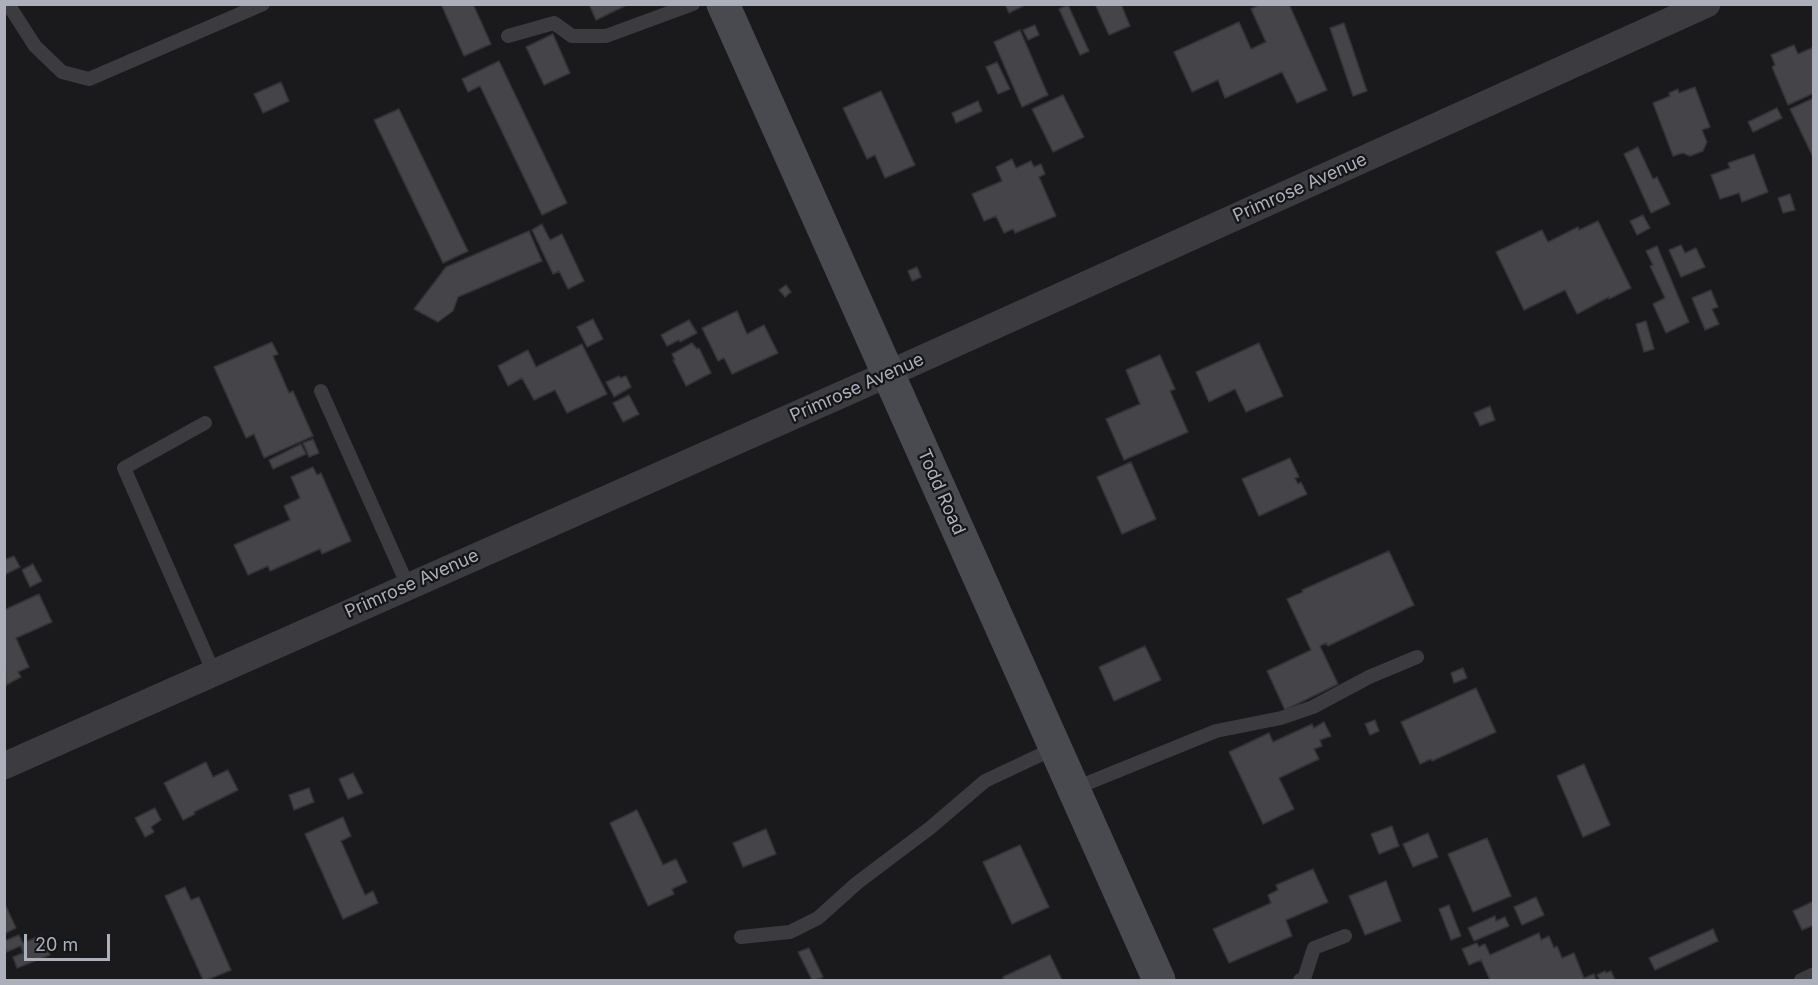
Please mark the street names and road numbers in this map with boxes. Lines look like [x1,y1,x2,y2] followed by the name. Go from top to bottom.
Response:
[1230,149,1370,227] street label: Primrose Avenue
[787,349,927,427] street label: Primrose Avenue
[913,446,969,538] street label: Todd Road
[342,545,482,623] street label: Primrose Avenue

